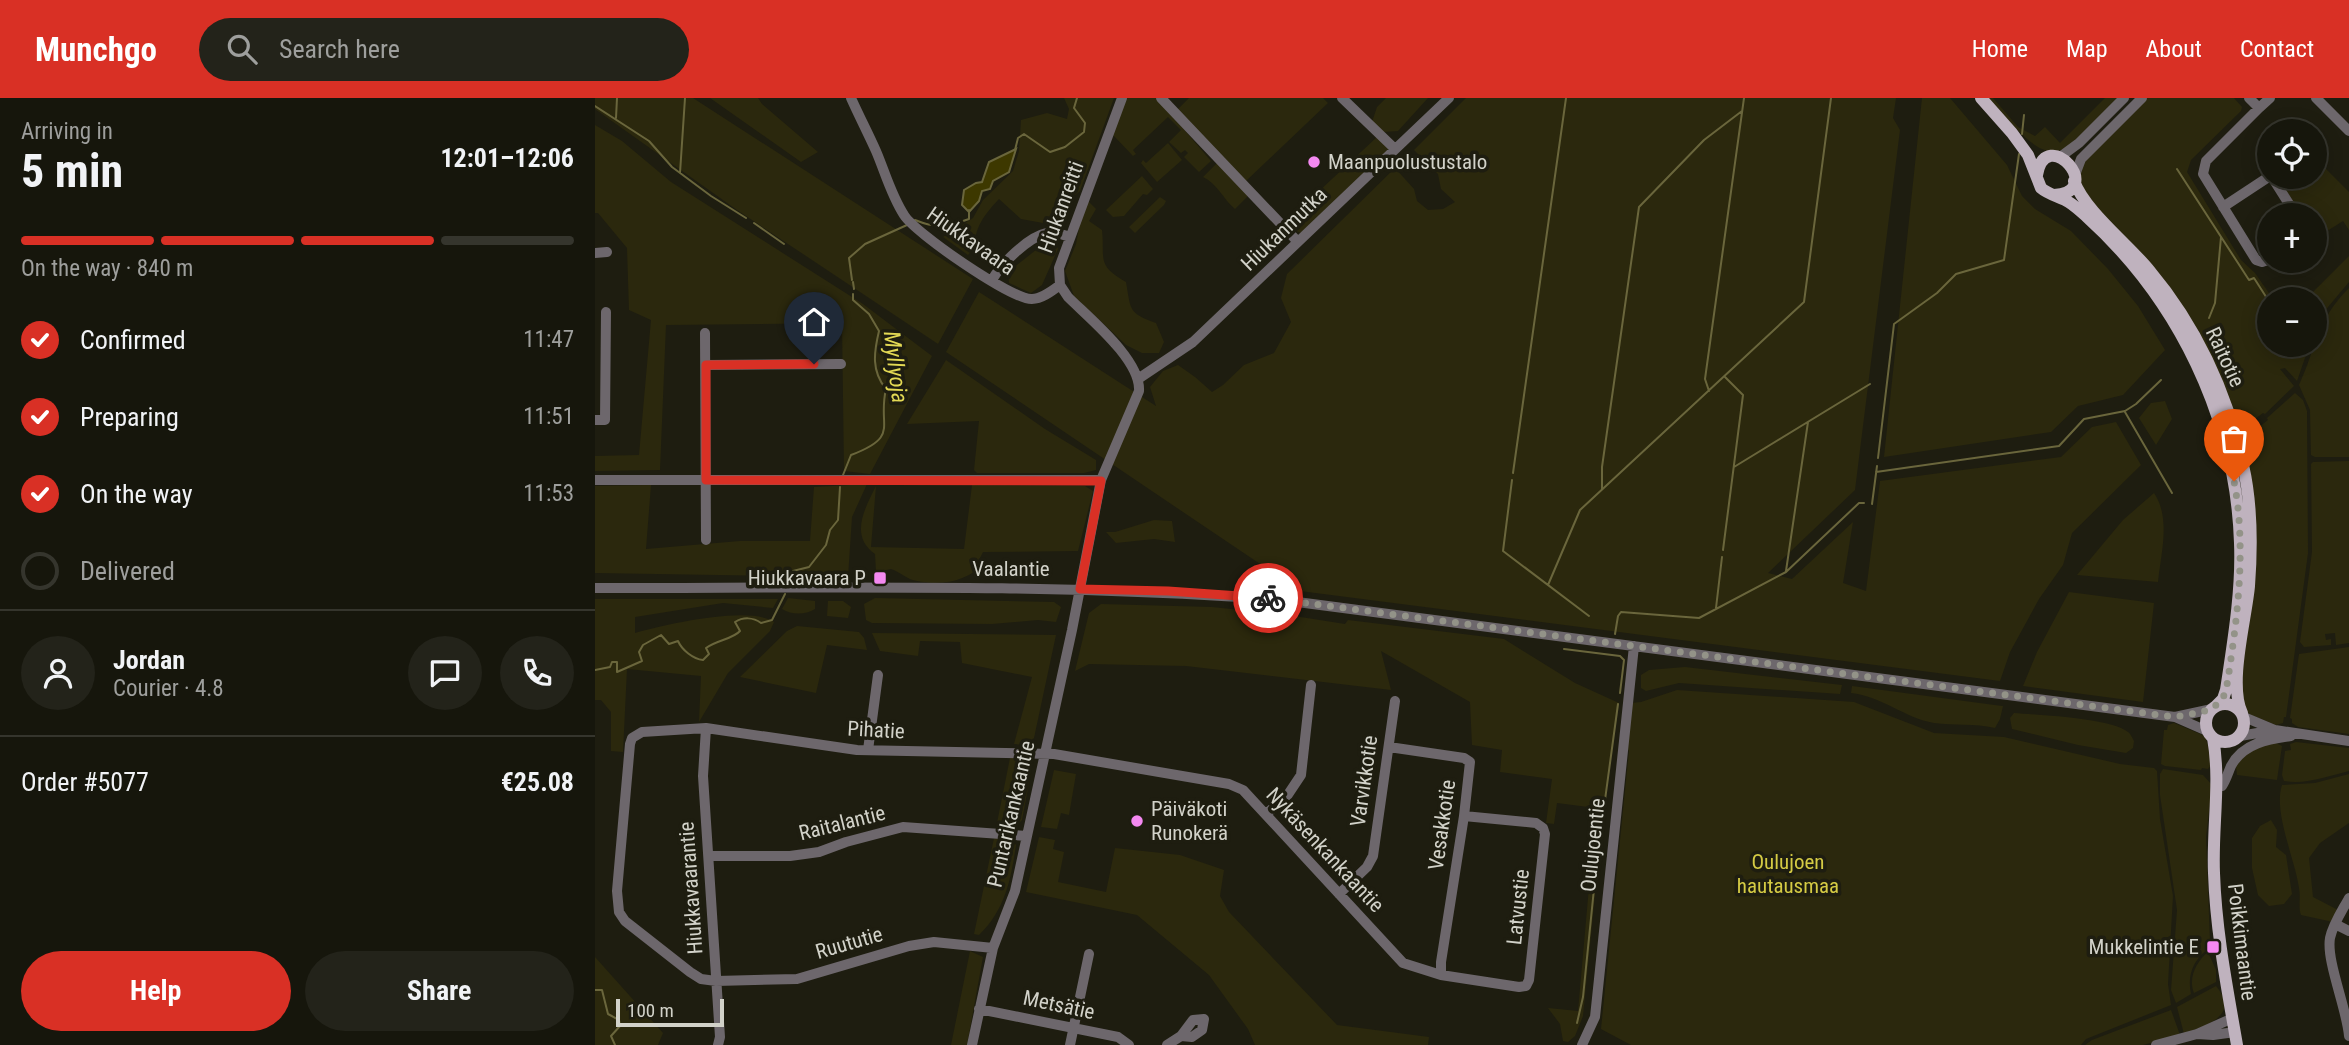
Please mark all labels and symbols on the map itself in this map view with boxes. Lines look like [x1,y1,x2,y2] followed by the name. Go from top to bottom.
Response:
[1328,150,1487,174] place label: Maanpuolustustalo
[1306,154,1322,170] marker: Maanpuolustustalo
[1033,158,1089,256] street label: Hiukanreitti
[1236,182,1332,276] street label: Hiukanmutka
[922,202,1020,280] street label: Hiukkavaara
[784,292,844,364] pin
[2201,323,2249,391] street label: Raitotie
[878,329,913,405] water label: Myllyoja
[2204,409,2264,481] pin
[972,557,1050,581] street label: Vaalantie
[1233,563,1303,633] courier
[748,566,866,590] place label: Hiukkavaara P
[872,570,888,586] marker: Hiukkavaara P
[847,717,906,743] street label: Pihatie
[1346,734,1382,828] street label: Varvikkotie
[982,738,1040,890] street label: Puntarikankaantie
[1424,778,1460,872] street label: Vesakkotie
[1261,783,1389,917] street label: Nykäsenkankaantie
[1151,797,1228,845] place label: Päiväkoti Runokerä
[1576,797,1610,893] street label: Oulujoentie
[796,801,888,845] street label: Raitalantie
[1129,813,1145,829] marker: Päiväkoti Runokerä
[674,821,708,955] street label: Hiukkavaarantie
[1737,850,1839,898] park label: Oulujoen hautausmaa
[1502,868,1534,946] street label: Latvustie
[2223,882,2261,1002] street label: Poikkimaantie
[813,922,885,964] street label: Ruututie
[2088,935,2199,959] place label: Mukkelintie E
[2205,939,2221,955] marker: Mukkelintie E
[1021,986,1097,1024] street label: Metsätie
[616,996,725,1028] scale bar

